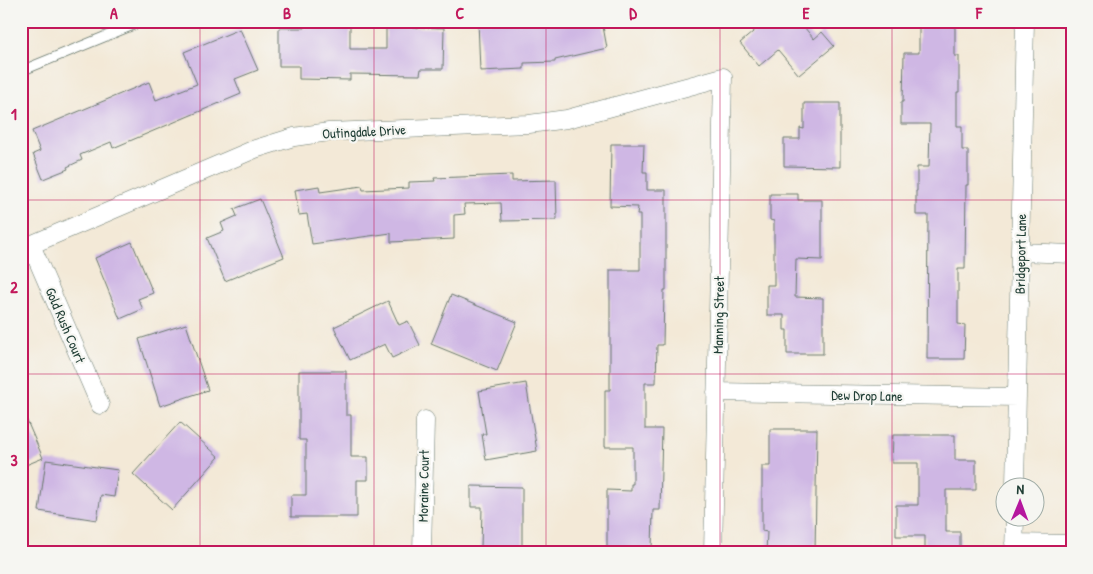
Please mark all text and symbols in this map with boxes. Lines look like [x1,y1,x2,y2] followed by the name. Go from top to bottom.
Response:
[110,2,118,24] text: A
[283,2,291,24] text: B
[456,2,465,24] text: C
[629,2,637,24] text: D
[802,2,810,24] text: E
[975,2,983,24] text: F
[11,103,17,125] text: 1
[322,119,407,144] street label: Outingdale Drive
[1010,213,1031,294] street label: Bridgeport Lane
[10,276,18,298] text: 2
[708,276,729,354] street label: Manning Street
[42,284,91,366] street label: Gold Rush Court
[831,385,903,406] street label: Dew Drop Lane
[10,449,18,471] text: 3
[413,450,433,522] street label: Moraine Court
[996,476,1046,526] north arrow
[1016,479,1025,498] text: N

